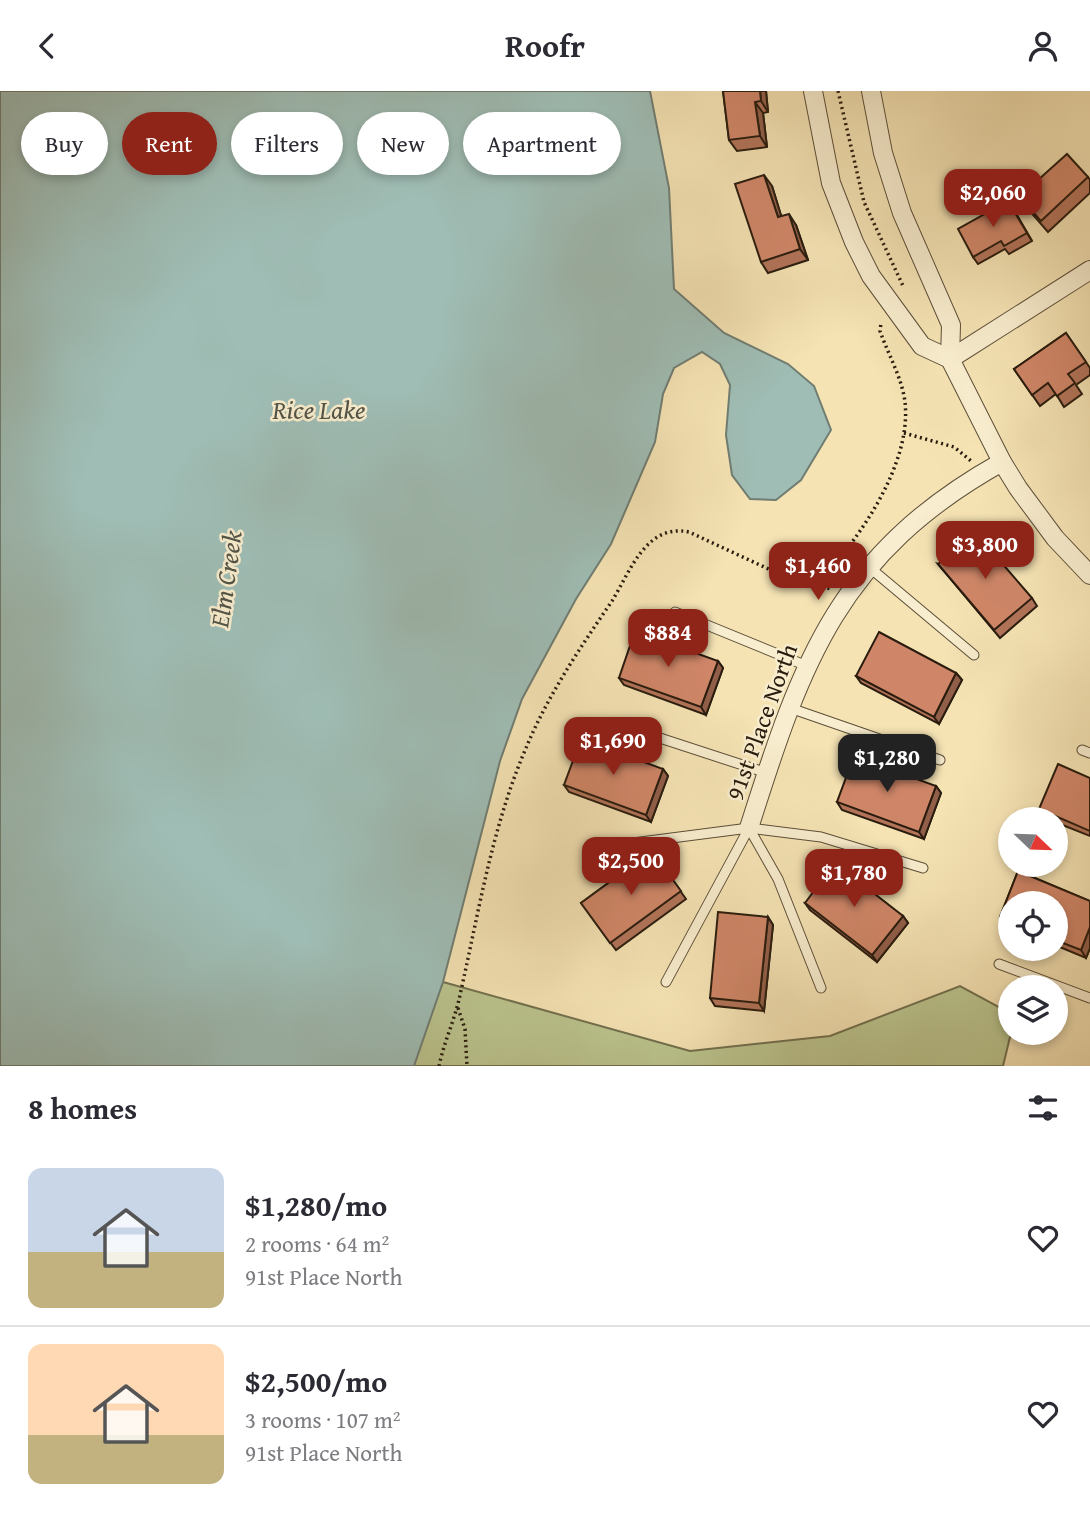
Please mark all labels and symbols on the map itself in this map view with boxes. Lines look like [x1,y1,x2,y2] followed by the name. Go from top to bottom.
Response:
[936,169,1050,229] pin: $2,060
[272,390,365,429] water label: Rice Lake
[928,521,1042,581] pin: $3,800
[199,528,252,631] water label: Elm Creek
[761,543,875,602] pin: $1,460
[627,609,709,669] pin: $884
[717,638,806,805] street label: 91st Place North
[556,717,670,777] pin: $1,690
[830,735,944,794] pin: $1,280
[998,807,1068,877] north arrow
[574,837,688,897] pin: $2,500
[797,849,911,909] pin: $1,780

